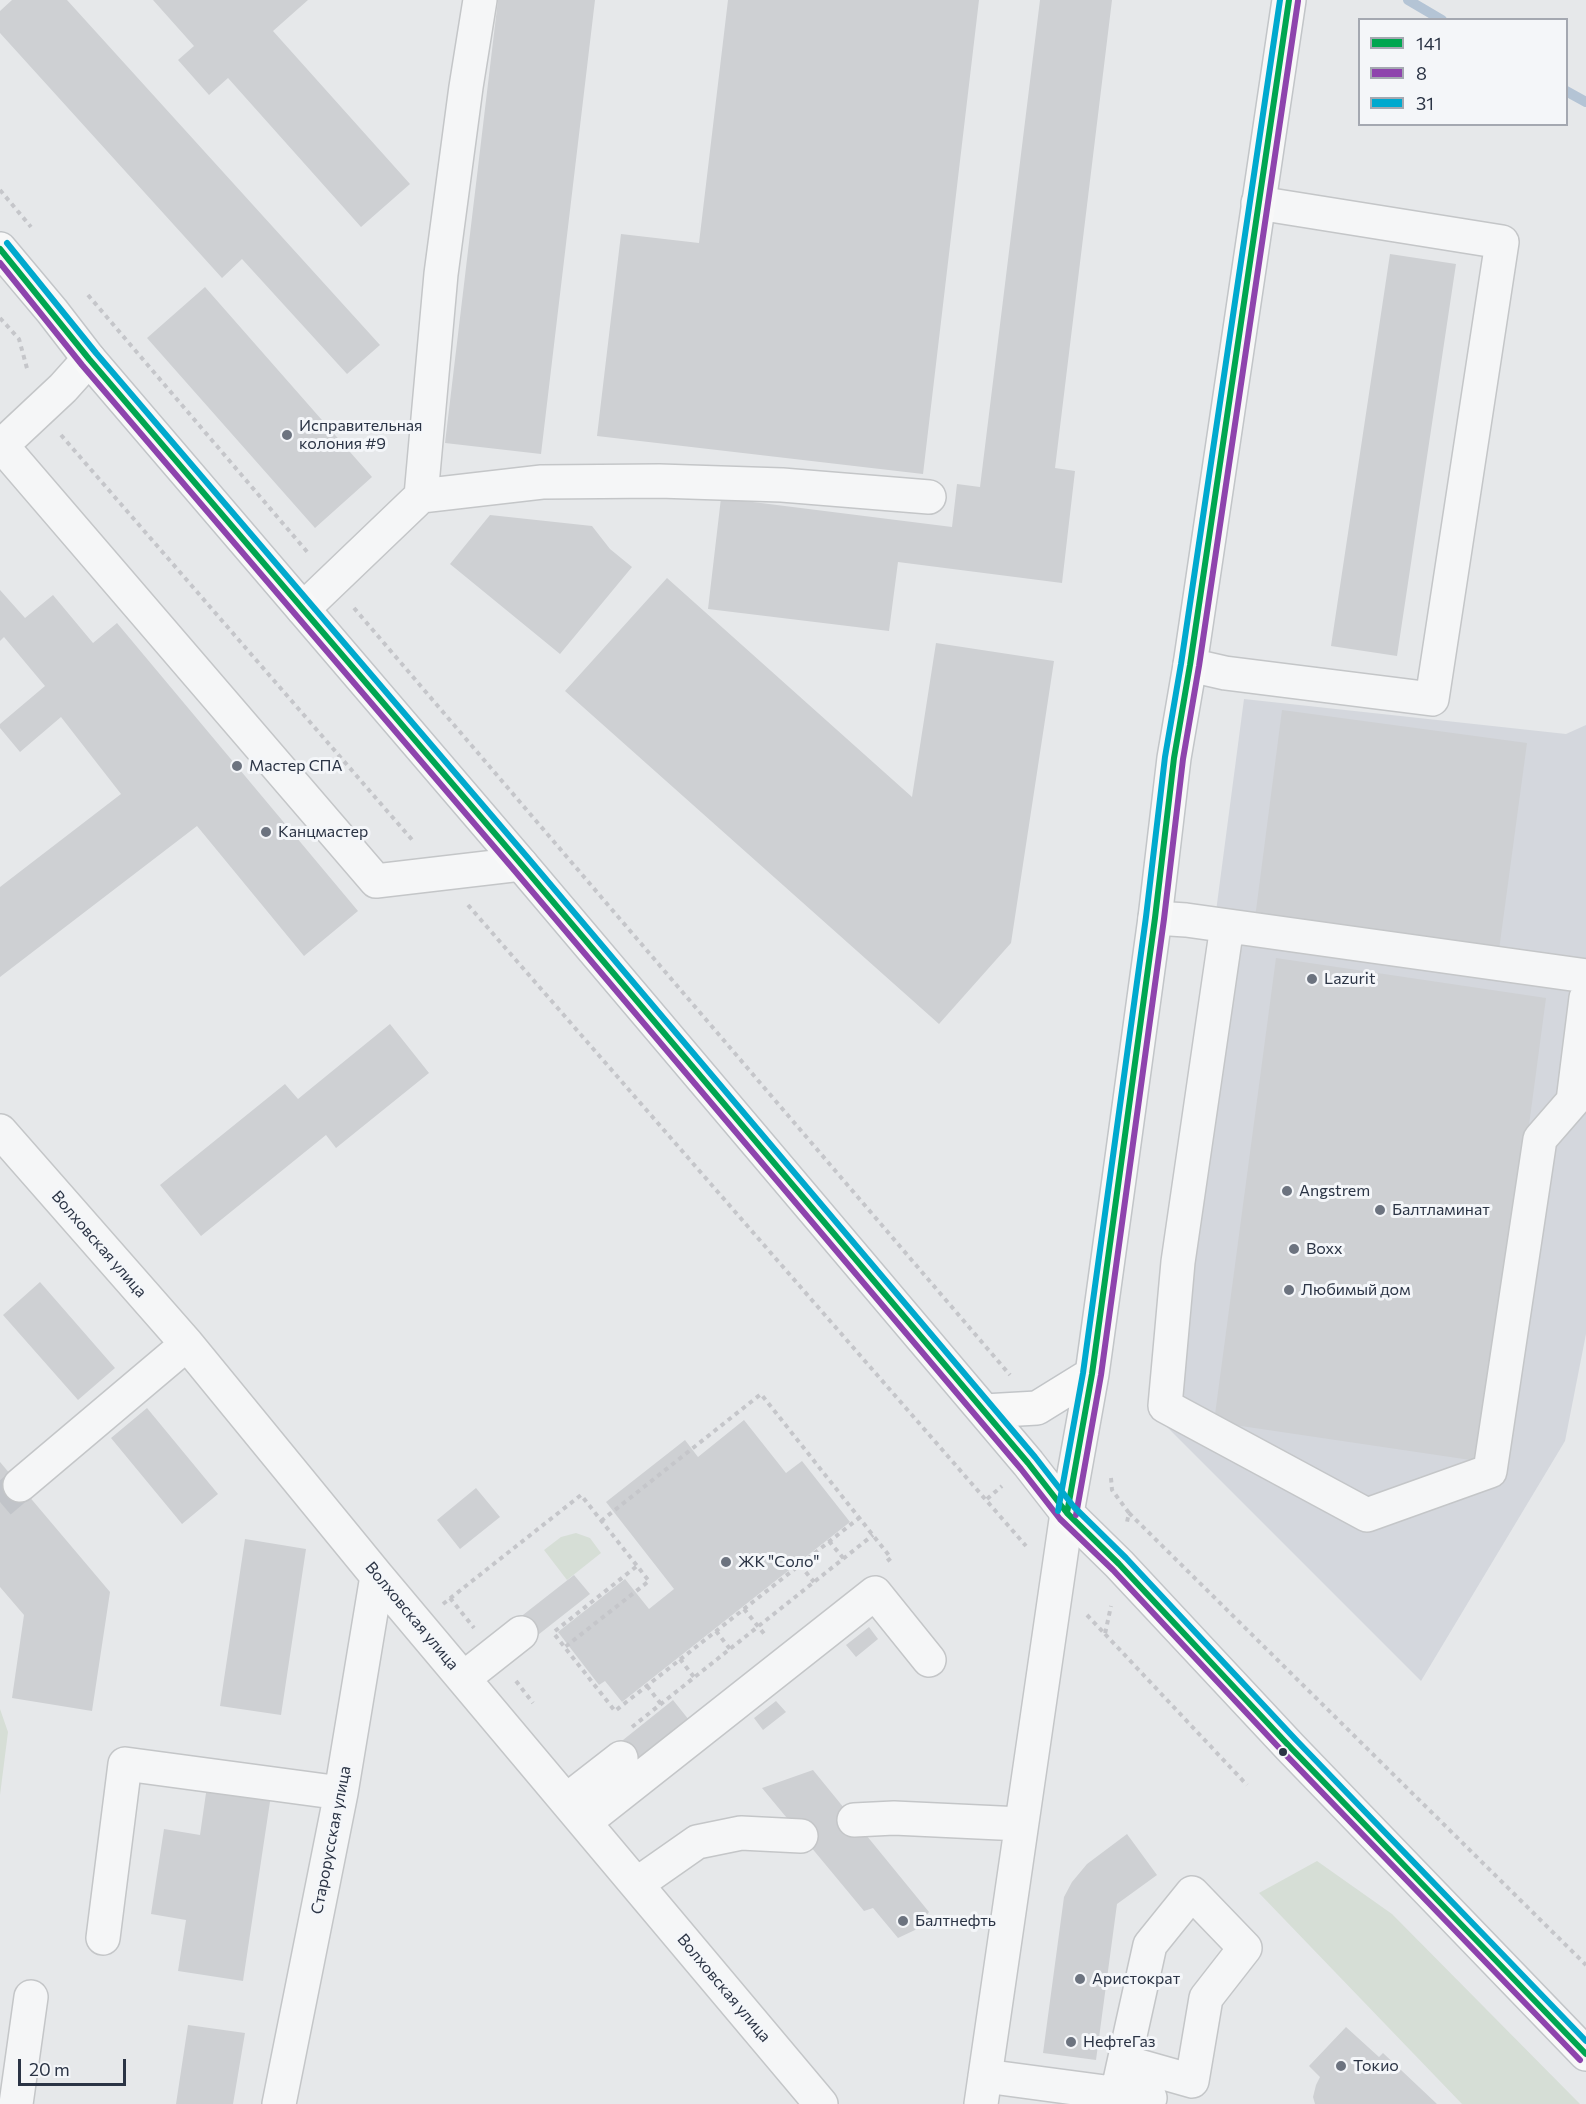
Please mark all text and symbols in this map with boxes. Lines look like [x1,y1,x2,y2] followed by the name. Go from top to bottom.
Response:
[1358,18,1568,126] legend
[1416,32,1442,54] text: 141
[1416,62,1427,84] text: 8
[1416,92,1434,114] text: 31
[299,416,423,454] place label: Исправительная колония #9
[280,428,294,442] marker: Исправительная колония #9
[249,756,343,776] place label: Мастер СПА
[230,759,244,773] marker: Мастер СПА
[278,822,368,842] place label: Канцмастер
[259,825,273,839] marker: Канцмастер
[1324,969,1375,989] place label: Lazurit
[1305,972,1319,986] marker: Lazurit
[1299,1181,1370,1201] place label: Angstrem
[1280,1184,1294,1198] marker: Angstrem
[47,1187,151,1301] street label: Волховская улица
[1392,1200,1490,1220] place label: Балтламинат
[1373,1203,1387,1217] marker: Балтламинат
[1306,1239,1343,1259] place label: Boxx
[1287,1242,1301,1256] marker: Boxx
[1301,1280,1411,1300] place label: Любимый дом
[1282,1283,1296,1297] marker: Любимый дом
[738,1552,819,1572] place label: ЖК "Соло"
[719,1555,733,1569] marker: ЖК "Соло"
[361,1558,463,1674] street label: Волховская улица
[1277,1746,1289,1758] unlabelled marker
[307,1764,355,1916] street label: Старорусская улица
[915,1911,996,1931] place label: Балтнефть
[896,1914,910,1928] marker: Балтнефть
[673,1930,775,2046] street label: Волховская улица
[1092,1969,1180,1989] place label: Аристократ
[1073,1972,1087,1986] marker: Аристократ
[1083,2032,1155,2052] place label: НефтеГаз
[1064,2035,1078,2049] marker: НефтеГаз
[21,2047,129,2085] scale bar
[1353,2056,1399,2076] place label: Токио
[29,2058,70,2080] text: 20 m
[1334,2059,1348,2073] marker: Токио

